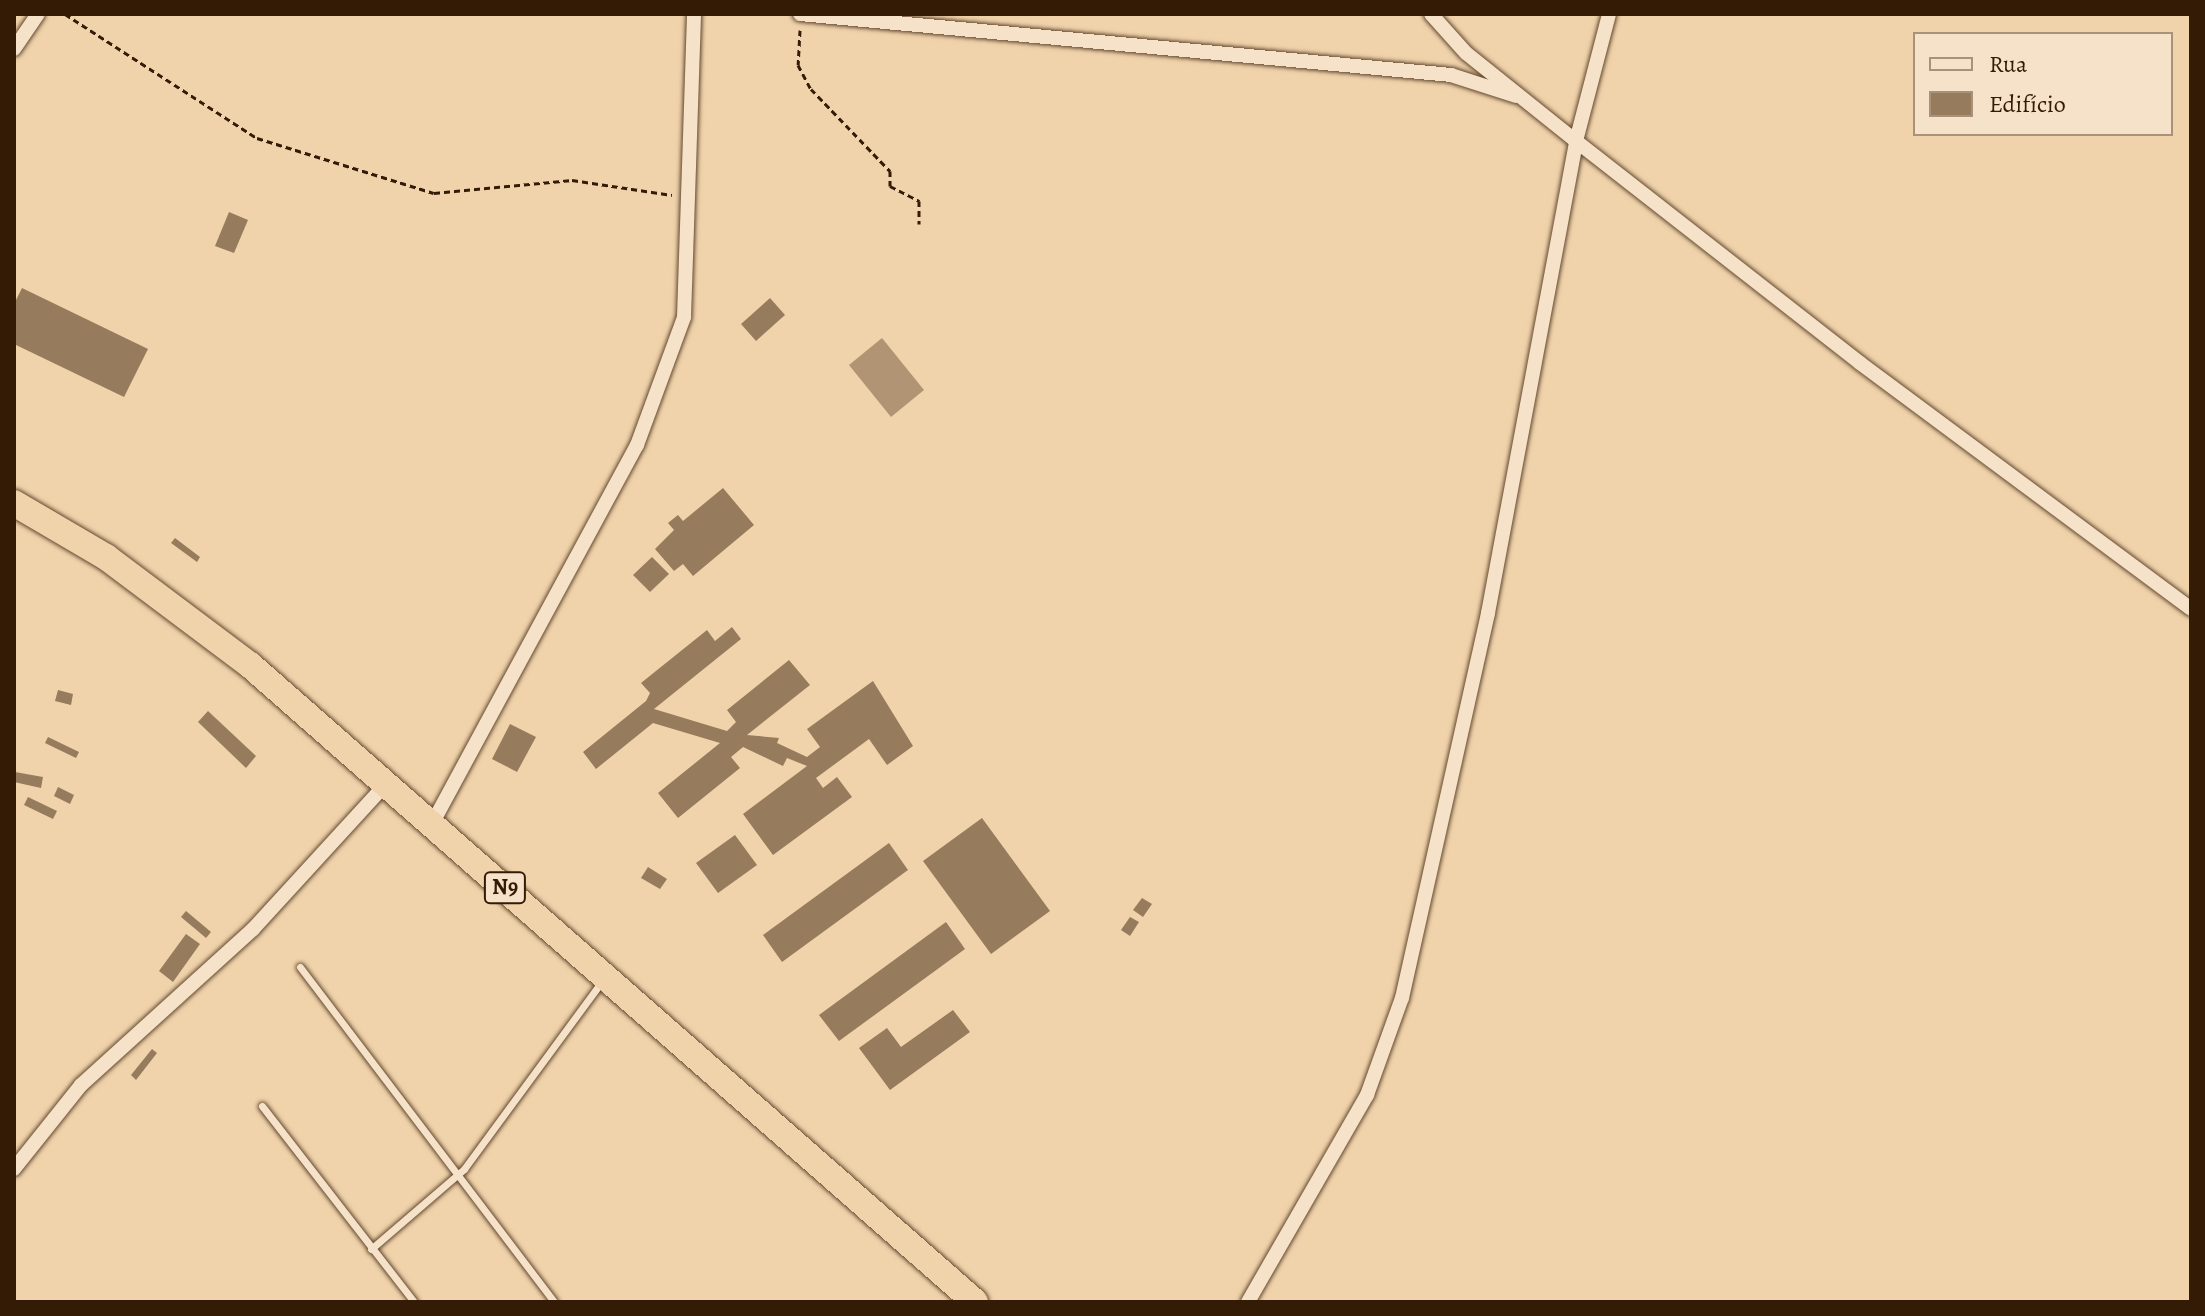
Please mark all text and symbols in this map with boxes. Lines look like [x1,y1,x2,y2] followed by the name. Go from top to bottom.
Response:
[1913,32,2173,136] legend
[1989,48,2027,80] text: Rua
[1989,88,2066,120] text: Edifício
[483,870,527,906] road number: N9

